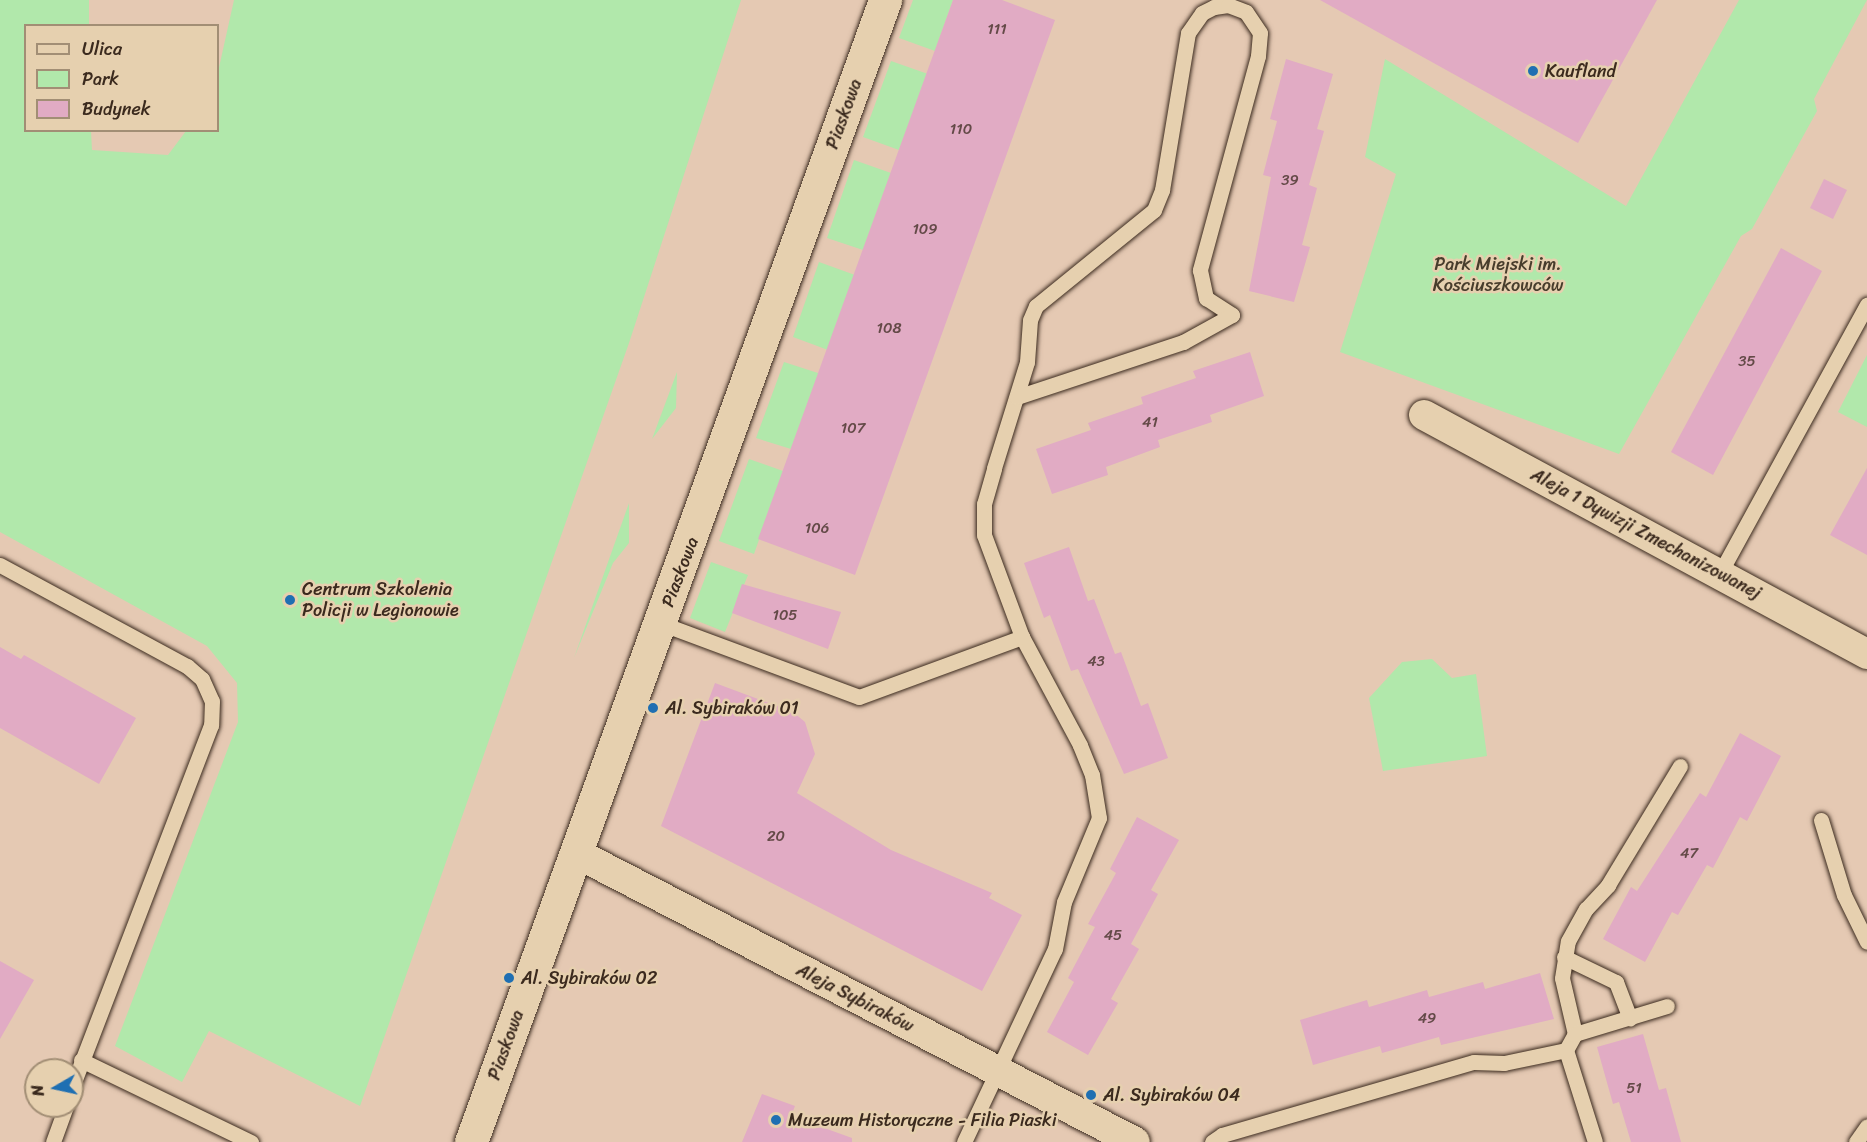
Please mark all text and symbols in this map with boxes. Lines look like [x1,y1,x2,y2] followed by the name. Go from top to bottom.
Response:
[987,21,1007,39] house number: 111
[24,24,219,132] legend
[82,33,122,65] text: Ulica
[1545,60,1616,82] place label: Kaufland
[82,63,119,95] text: Park
[1526,64,1540,78] marker: Kaufland
[821,76,867,152] street label: Piaskowa
[82,93,150,125] text: Budynek
[950,121,972,139] house number: 110
[1281,172,1299,190] house number: 39
[912,221,938,239] house number: 109
[1433,254,1563,296] park label: Park Miejski im. Kościuszkowców
[877,320,901,338] house number: 108
[1738,353,1756,371] house number: 35
[1142,414,1158,432] house number: 41
[841,420,865,438] house number: 107
[1527,464,1765,604] street label: Aleja 1 Dywizji Zmechanizowanej
[805,520,829,538] house number: 106
[657,534,703,610] street label: Piaskowa
[302,579,459,622] place label: Centrum Szkolenia Policji w Legionowie
[283,593,297,607] marker: Centrum Szkolenia Policji w Legionowie
[772,607,798,625] house number: 105
[1087,653,1105,671] house number: 43
[665,697,799,719] place label: Al. Sybiraków 01
[646,701,660,715] marker: Al. Sybiraków 01
[767,828,785,846] house number: 20
[1680,845,1698,863] house number: 47
[1104,927,1122,945] house number: 45
[793,959,917,1037] street label: Aleja Sybiraków
[521,967,657,989] place label: Al. Sybiraków 02
[502,971,516,985] marker: Al. Sybiraków 02
[483,1007,529,1083] street label: Piaskowa
[1418,1010,1436,1028] house number: 49
[24,1058,84,1118] north arrow
[1626,1080,1642,1098] house number: 51
[23,1083,53,1098] text: N
[1103,1084,1240,1106] place label: Al. Sybiraków 04
[1084,1088,1098,1102] marker: Al. Sybiraków 04
[788,1109,1058,1131] place label: Muzeum Historyczne - Filia Piaski
[769,1113,783,1127] marker: Muzeum Historyczne - Filia Piaski

